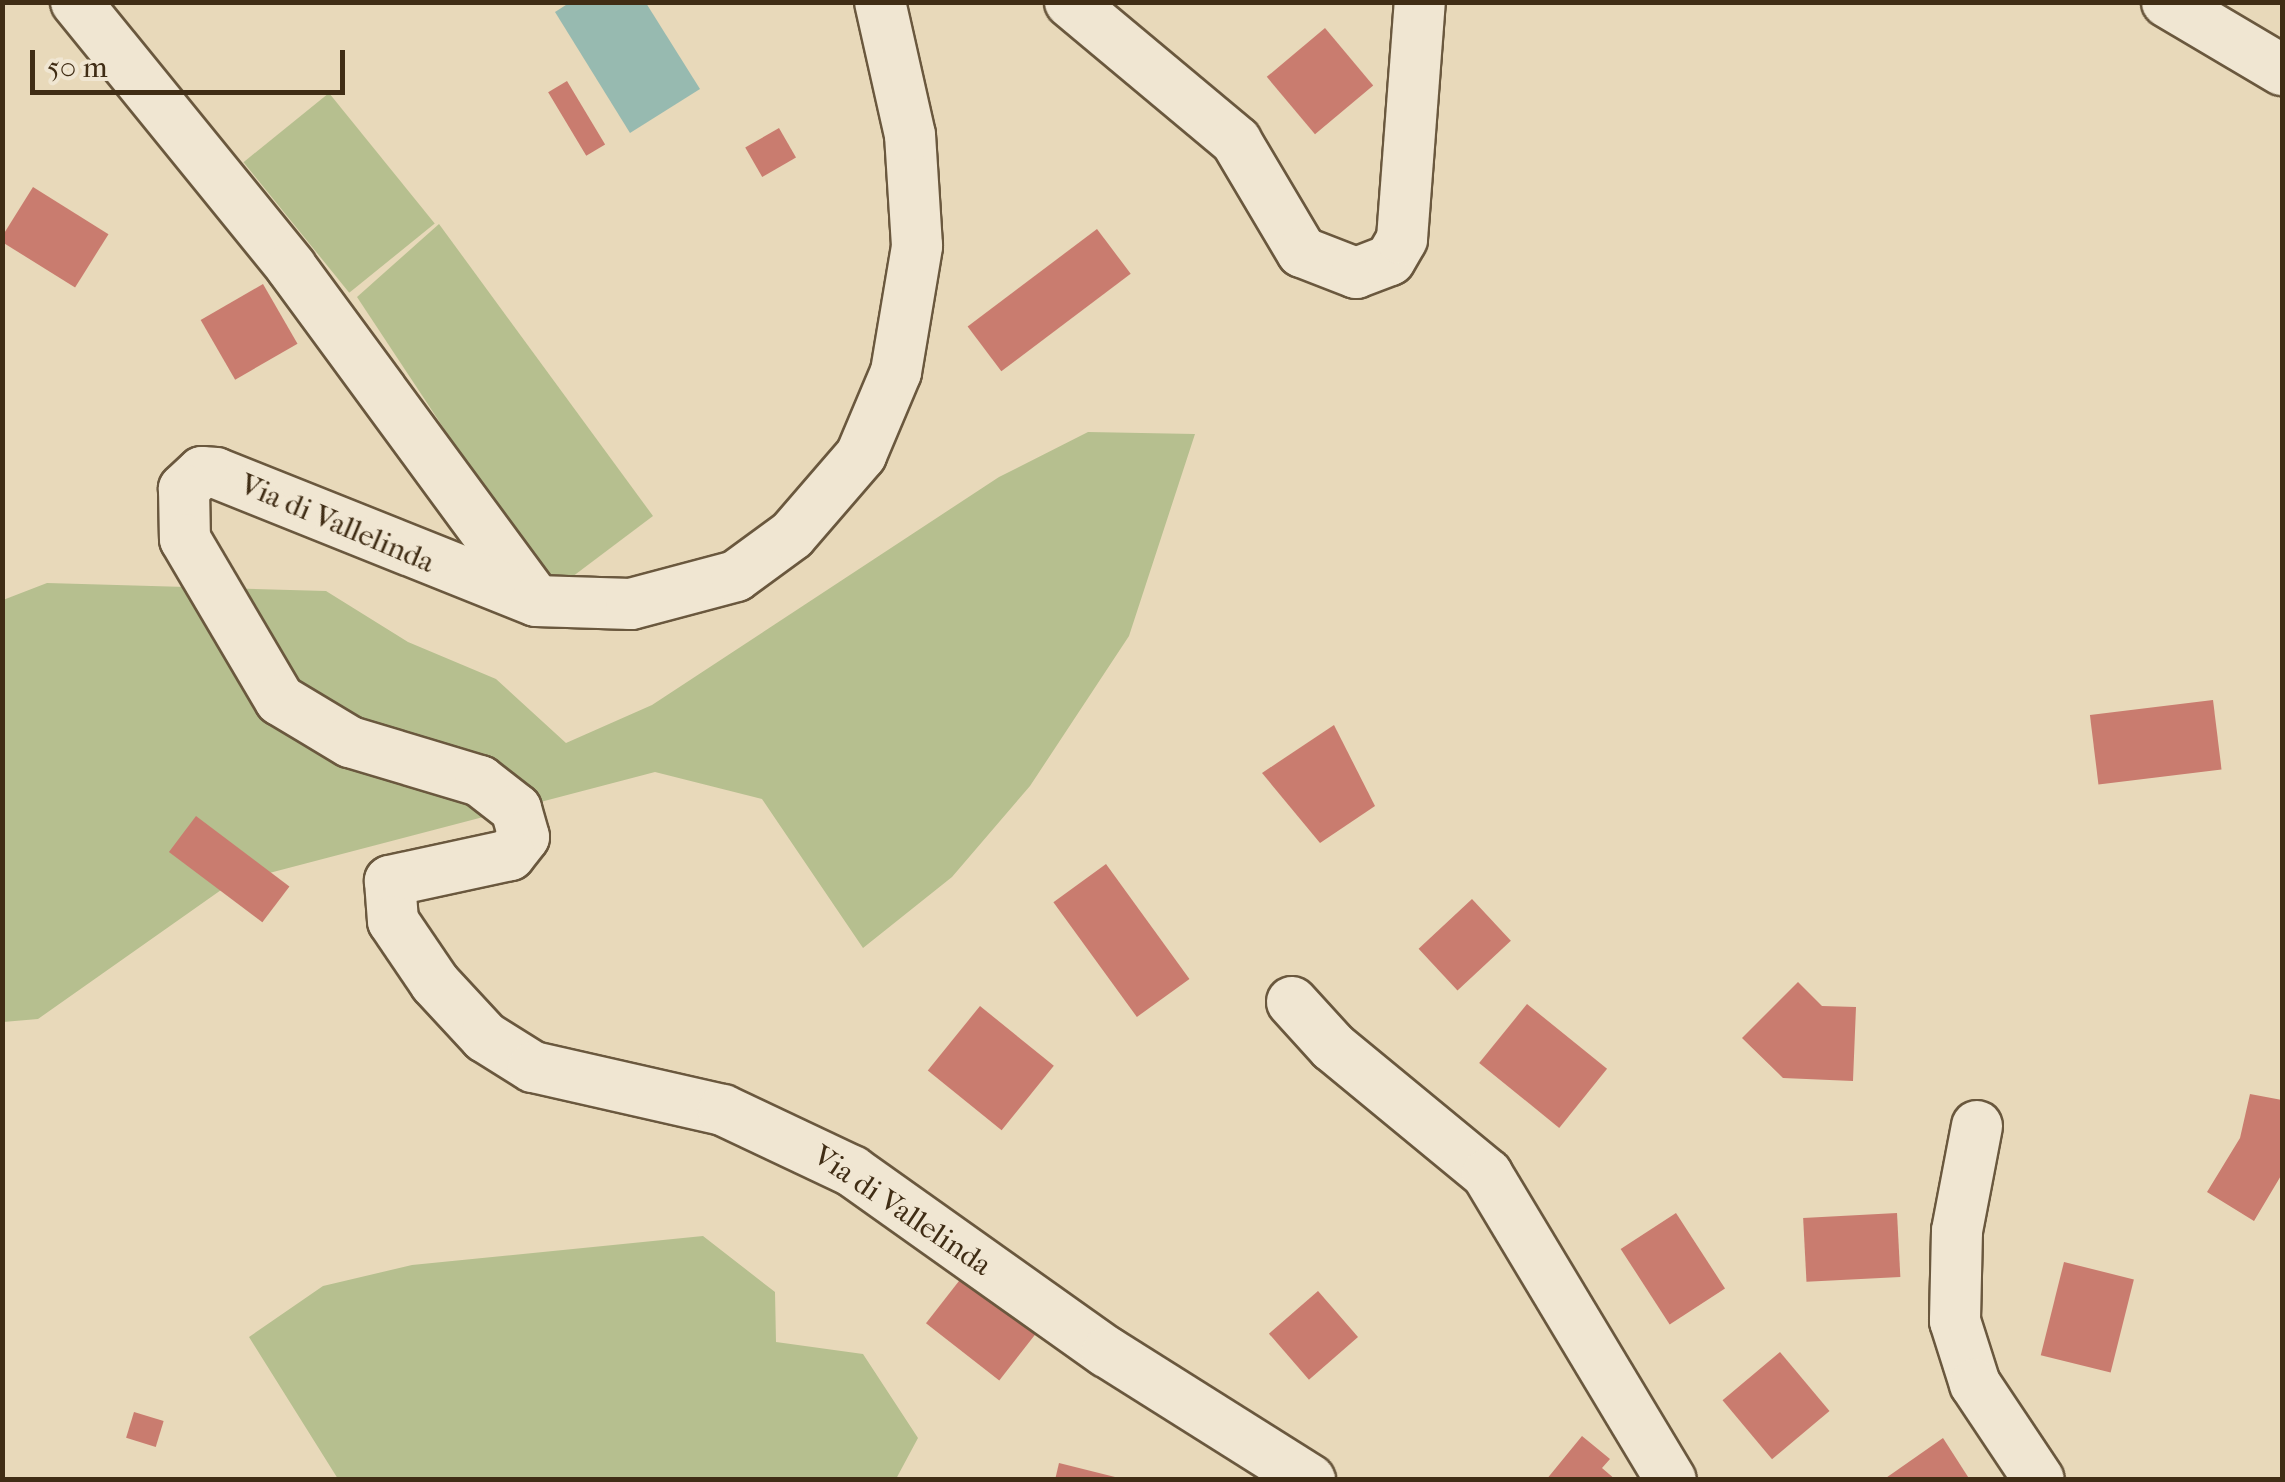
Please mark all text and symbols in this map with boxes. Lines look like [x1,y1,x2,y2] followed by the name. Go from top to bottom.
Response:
[35,30,350,92] scale bar
[47,50,108,85] text: 50 m
[234,467,440,581] street label: Via di Vallelinda
[806,1138,998,1284] street label: Via di Vallelinda

